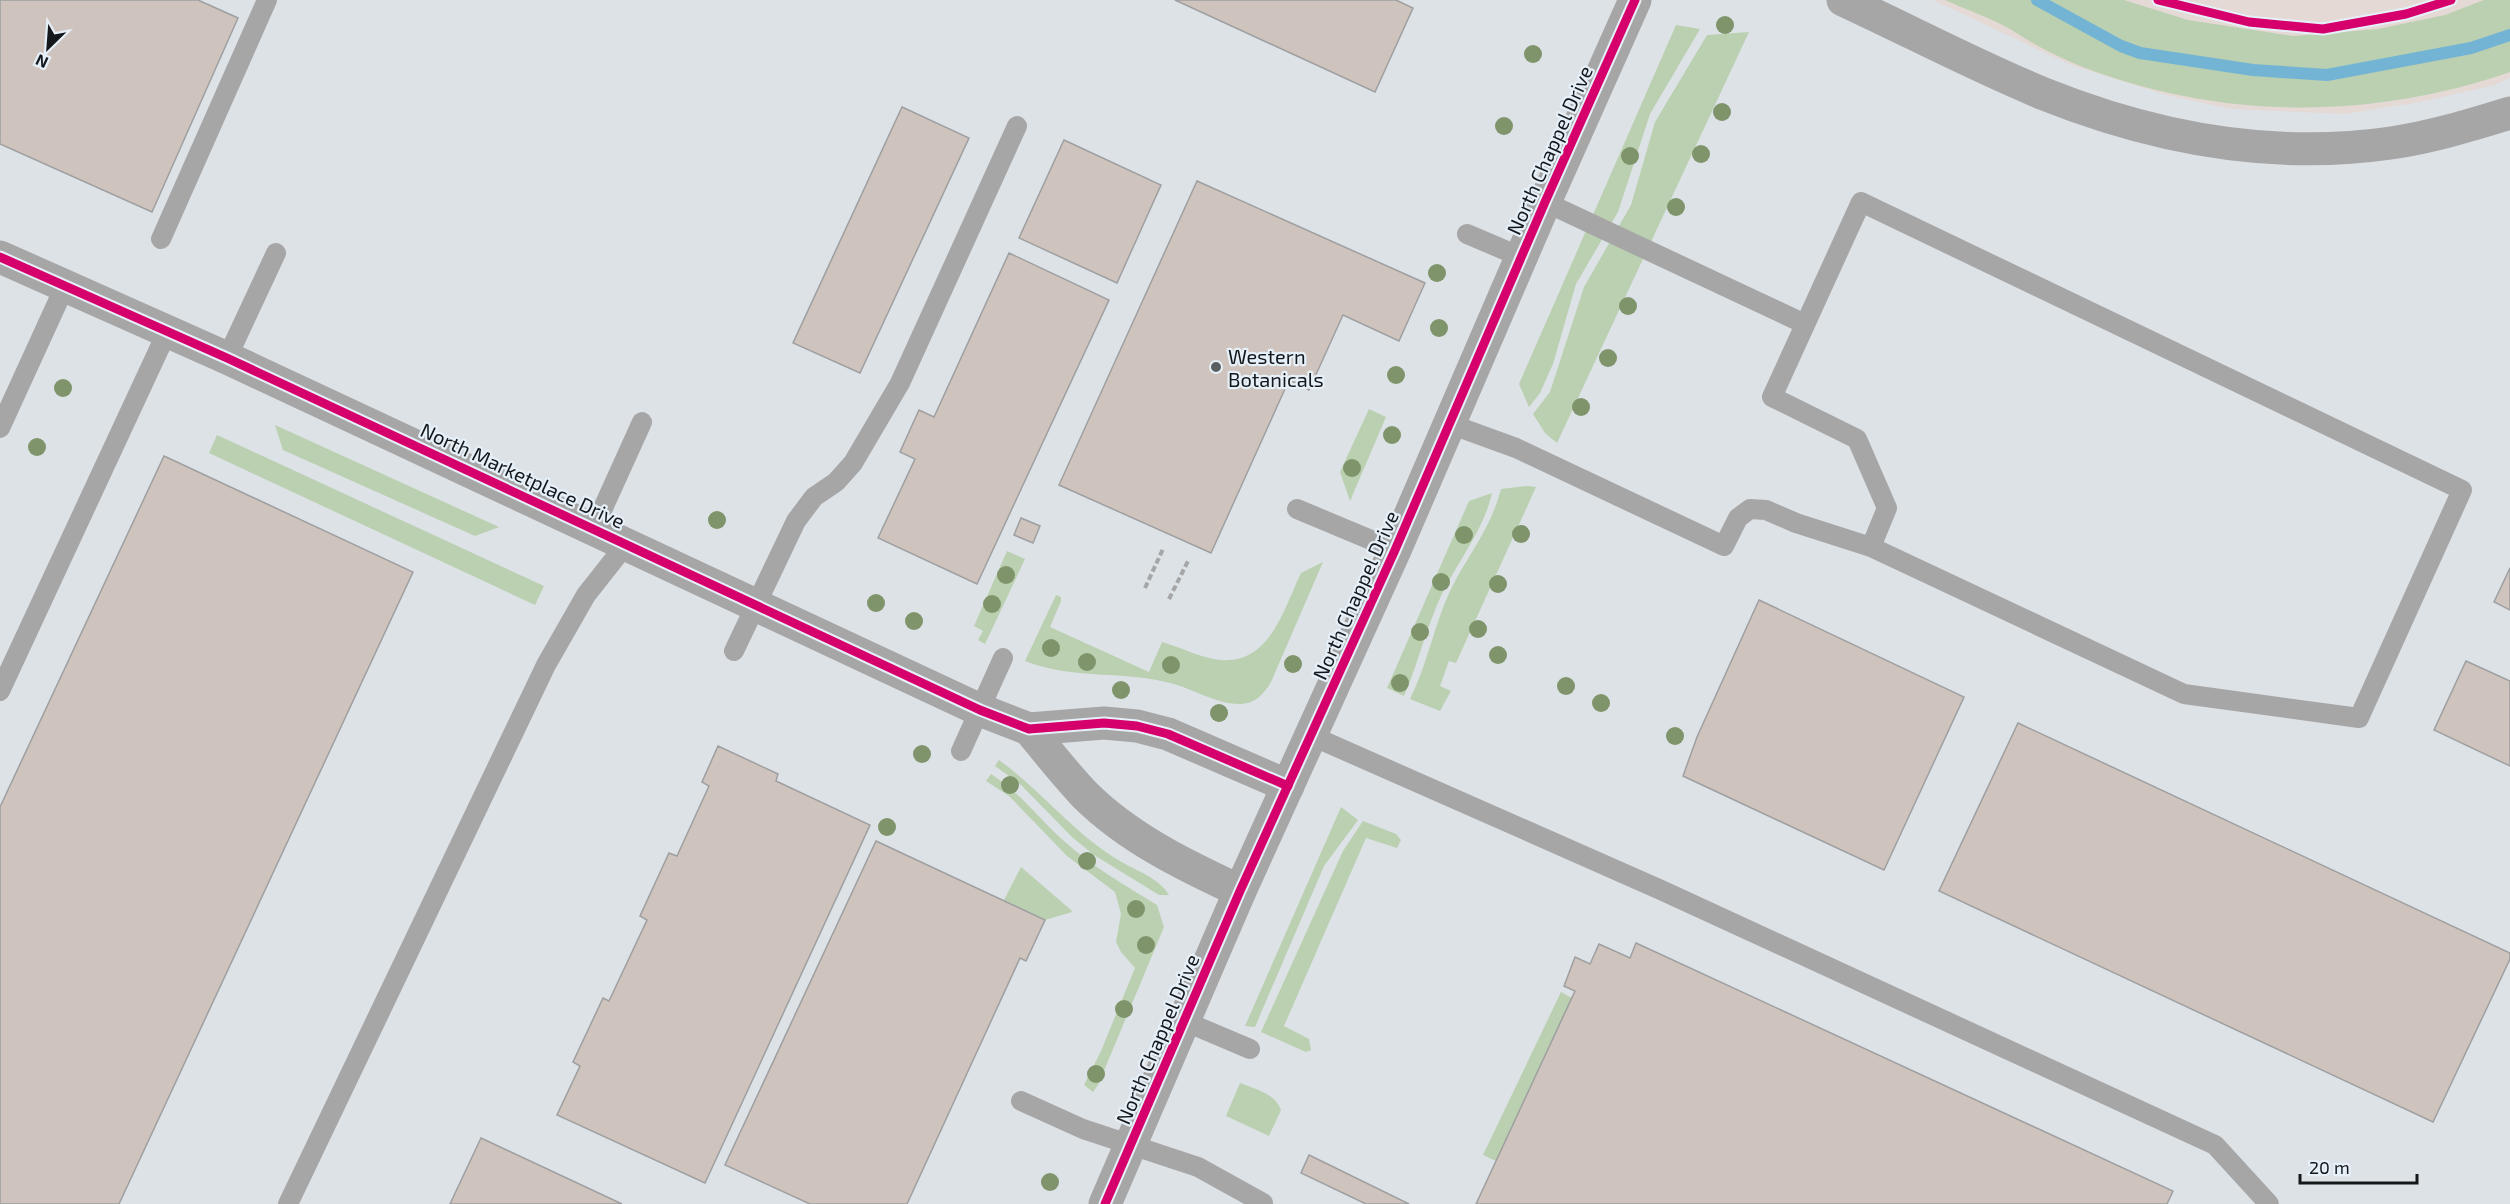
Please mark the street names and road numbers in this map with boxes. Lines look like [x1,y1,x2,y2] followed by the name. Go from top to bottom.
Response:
[1501,62,1597,238] street label: North Chappel Drive
[417,417,629,533] street label: North Marketplace Drive
[1307,507,1403,683] street label: North Chappel Drive
[1110,950,1204,1128] street label: North Chappel Drive

